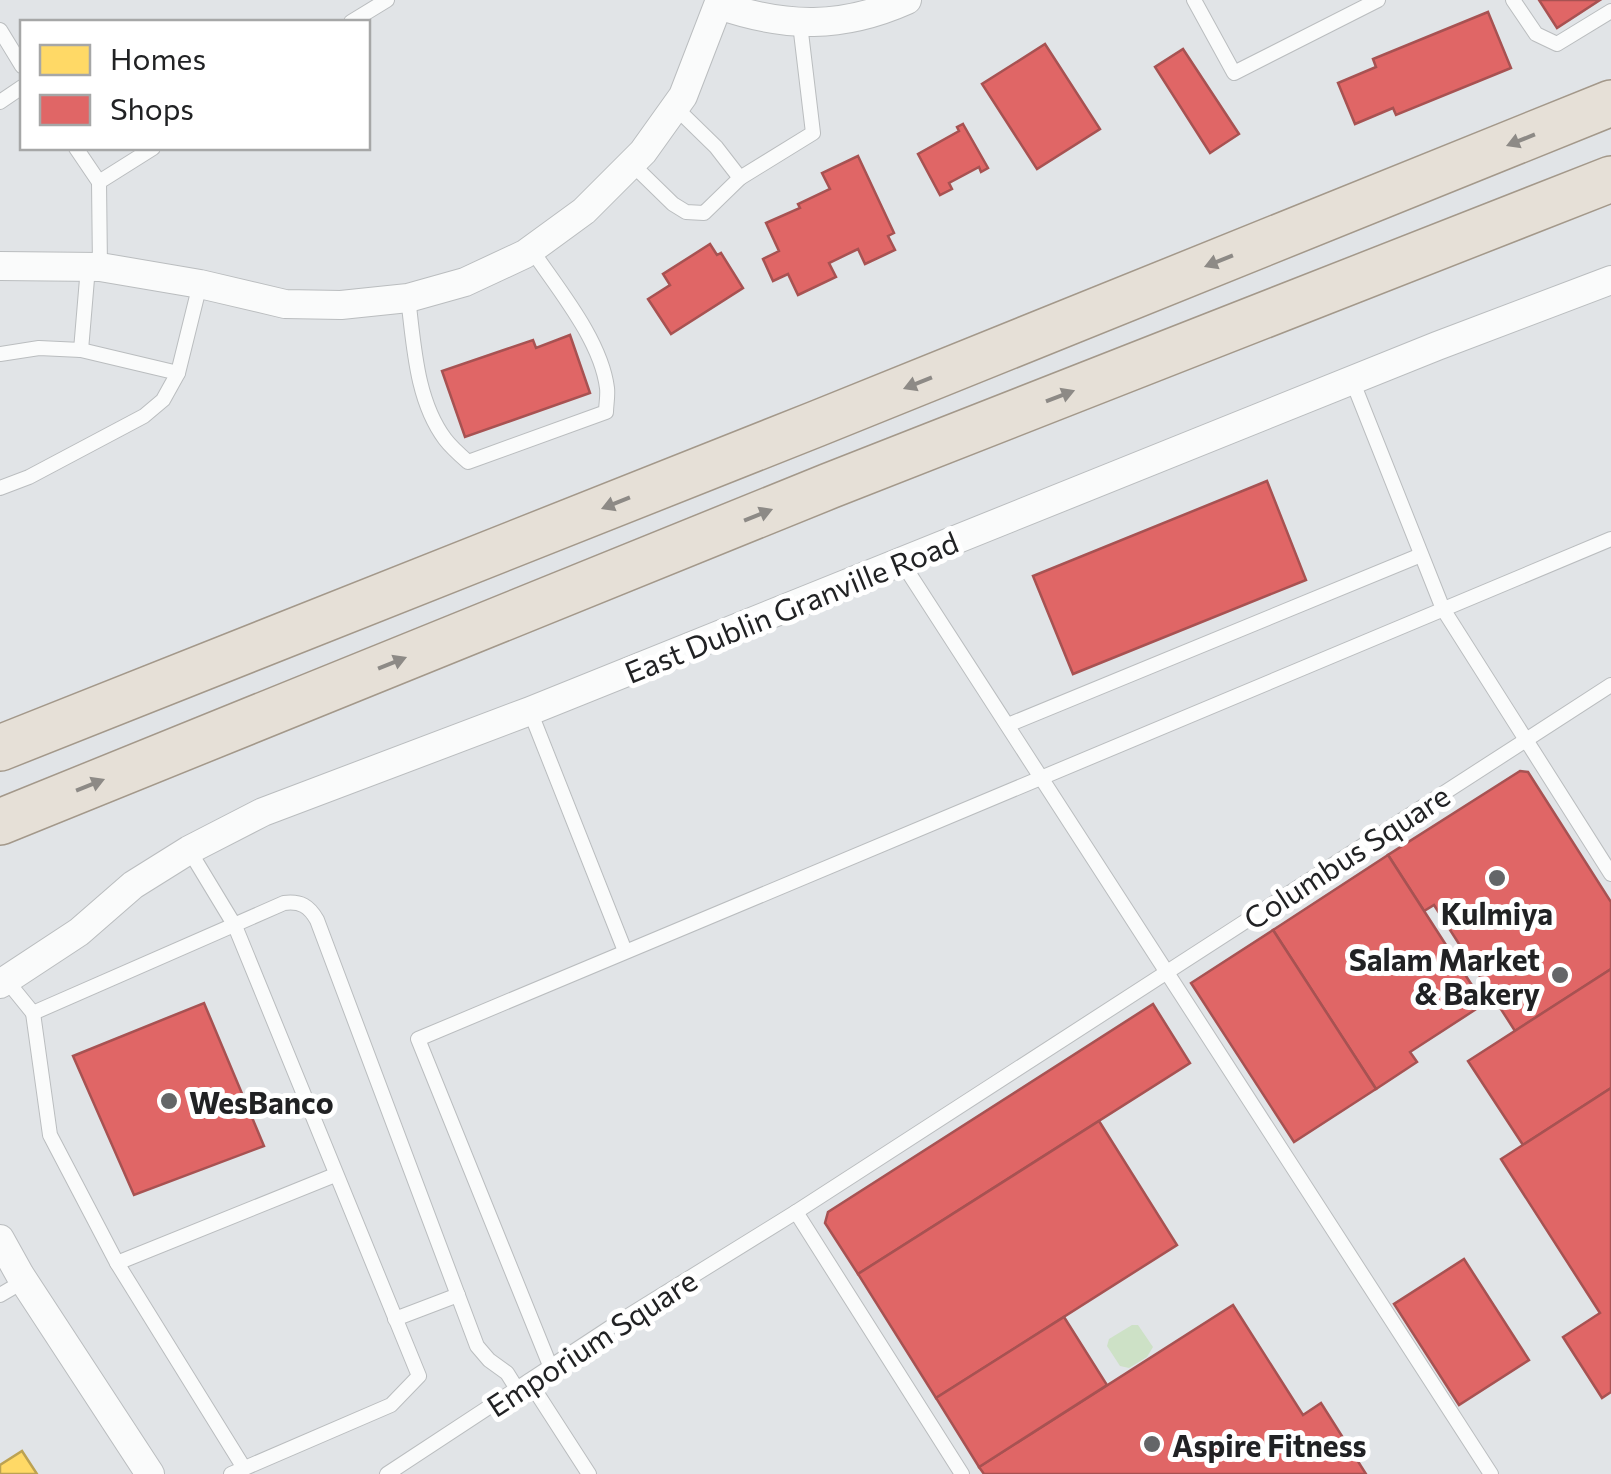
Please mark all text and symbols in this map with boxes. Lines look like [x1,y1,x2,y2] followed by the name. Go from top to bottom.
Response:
[20,20,370,150] legend
[110,39,206,76] text: Homes
[110,89,194,126] text: Shops
[1505,132,1535,148] one-way arrow
[1204,254,1234,270] one-way arrow
[903,375,933,391] one-way arrow
[1045,387,1075,403] one-way arrow
[601,496,631,512] one-way arrow
[743,507,773,523] one-way arrow
[619,522,963,690] street label: East Dublin Granville Road
[377,655,407,671] one-way arrow
[1236,776,1456,936] street label: Columbus Square
[76,777,105,793] one-way arrow
[1486,867,1508,889] marker: Kulmiya
[1441,894,1553,931] place label: Kulmiya
[1349,940,1541,1011] place label: Salam Market & Bakery
[1549,964,1571,986] marker: Salam Market & Bakery
[189,1083,334,1120] place label: WesBanco
[158,1090,180,1112] marker: WesBanco
[479,1260,703,1424] street label: Emporium Square
[1172,1426,1367,1463] place label: Aspire Fitness
[1141,1433,1163,1455] marker: Aspire Fitness

